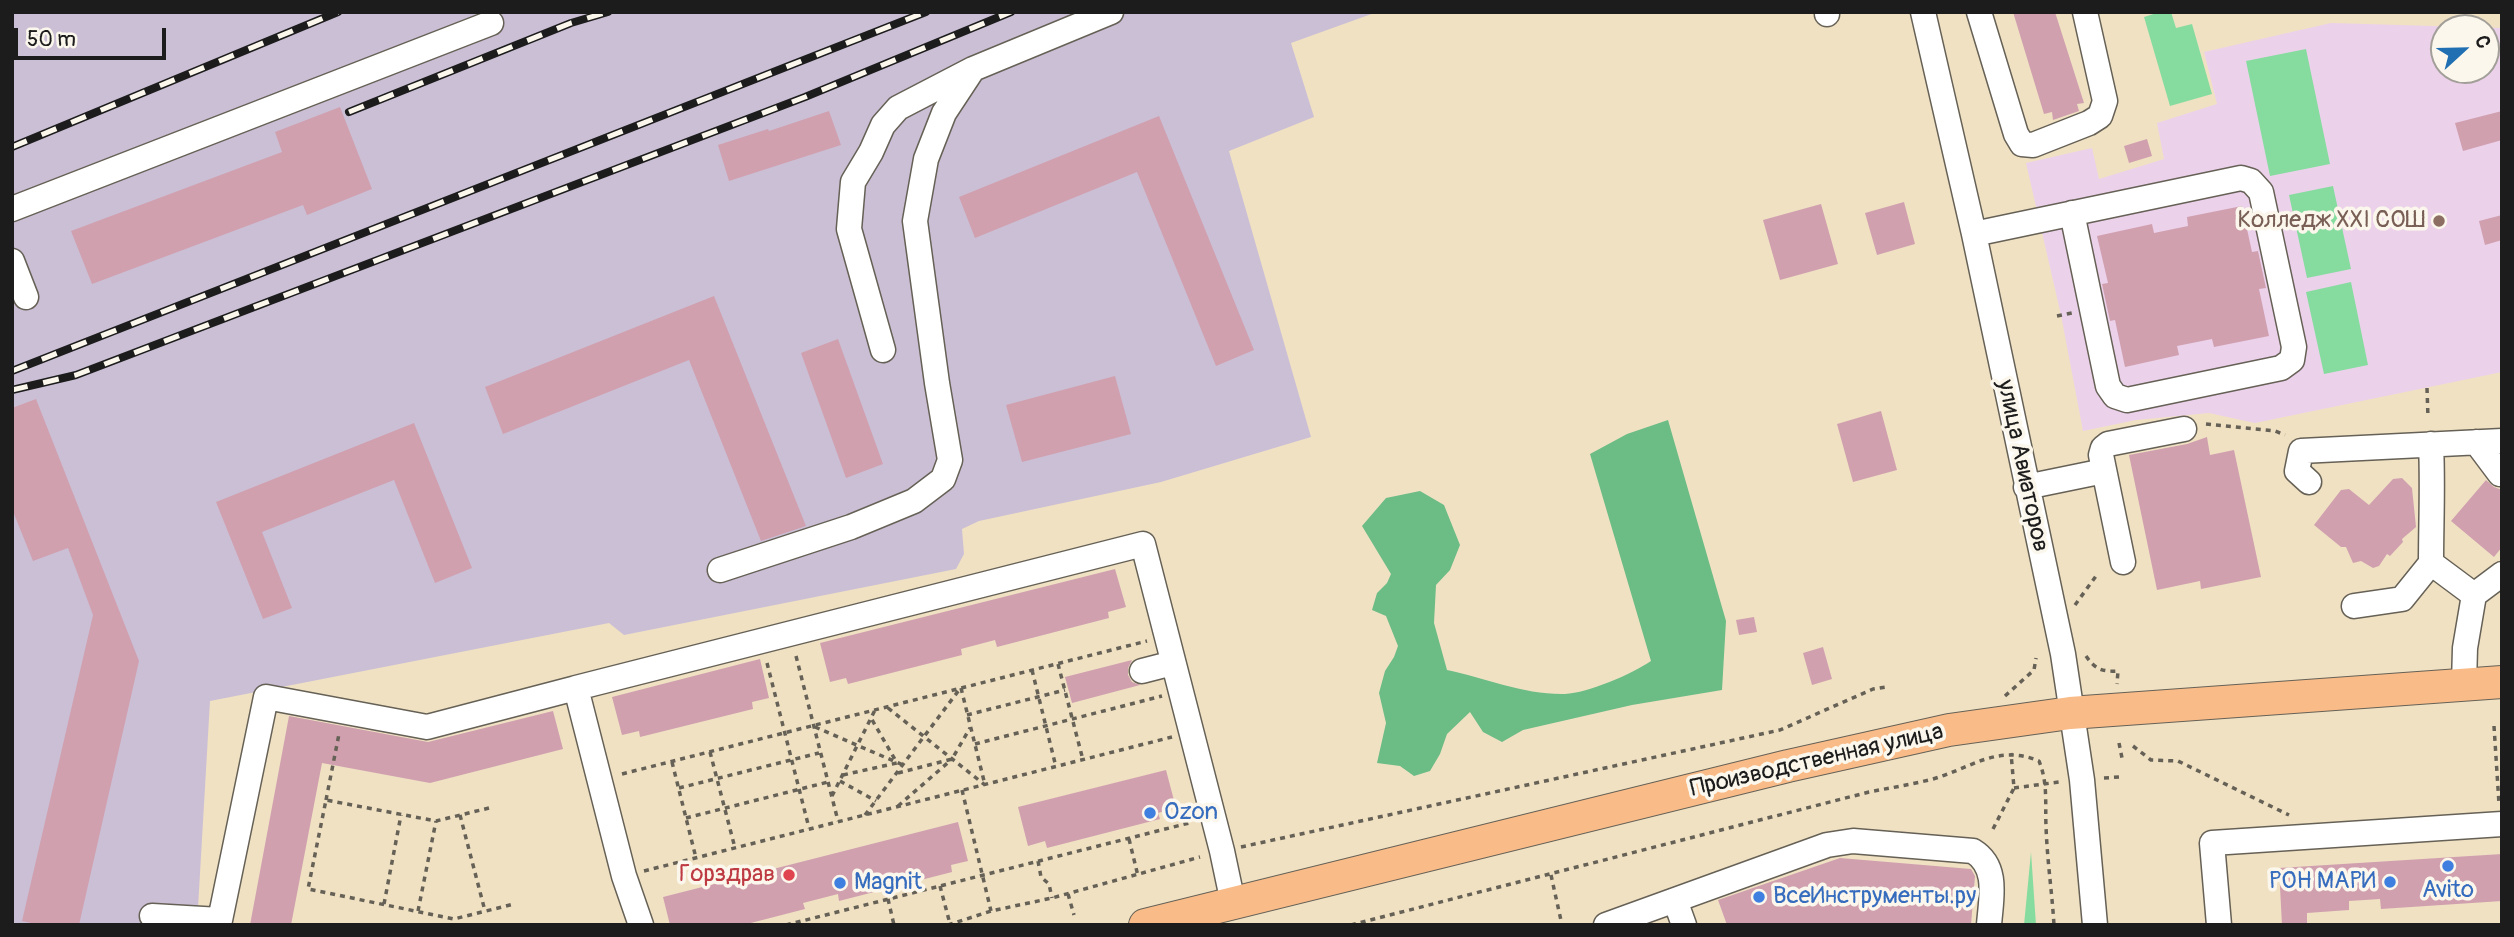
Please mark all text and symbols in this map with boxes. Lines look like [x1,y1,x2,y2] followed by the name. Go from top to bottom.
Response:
[18,14,170,58] scale bar
[2430,14,2500,84] north arrow
[27,26,76,53] text: 50 m
[2469,32,2496,52] text: С
[2237,207,2425,235] place label: Колледж XXI СОШ
[2431,213,2447,229] marker: Колледж XXI СОШ
[1990,377,2054,555] street label: улица Авиаторов
[1688,718,1946,804] street label: Производственная улица
[1164,799,1218,827] place label: Ozon
[1142,805,1158,821] marker: Ozon
[2440,858,2456,874] marker: Avito
[679,861,775,889] place label: Горздрав
[781,867,797,883] marker: Горздрав
[2269,868,2376,896] place label: РОН МАРИ
[854,869,922,897] place label: Magnit
[2382,874,2398,890] marker: РОН МАРИ
[832,875,848,891] marker: Magnit
[2422,877,2474,905] place label: Avito
[1773,883,1976,911] place label: ВсеИнструменты.ру
[1751,889,1767,905] marker: ВсеИнструменты.ру

